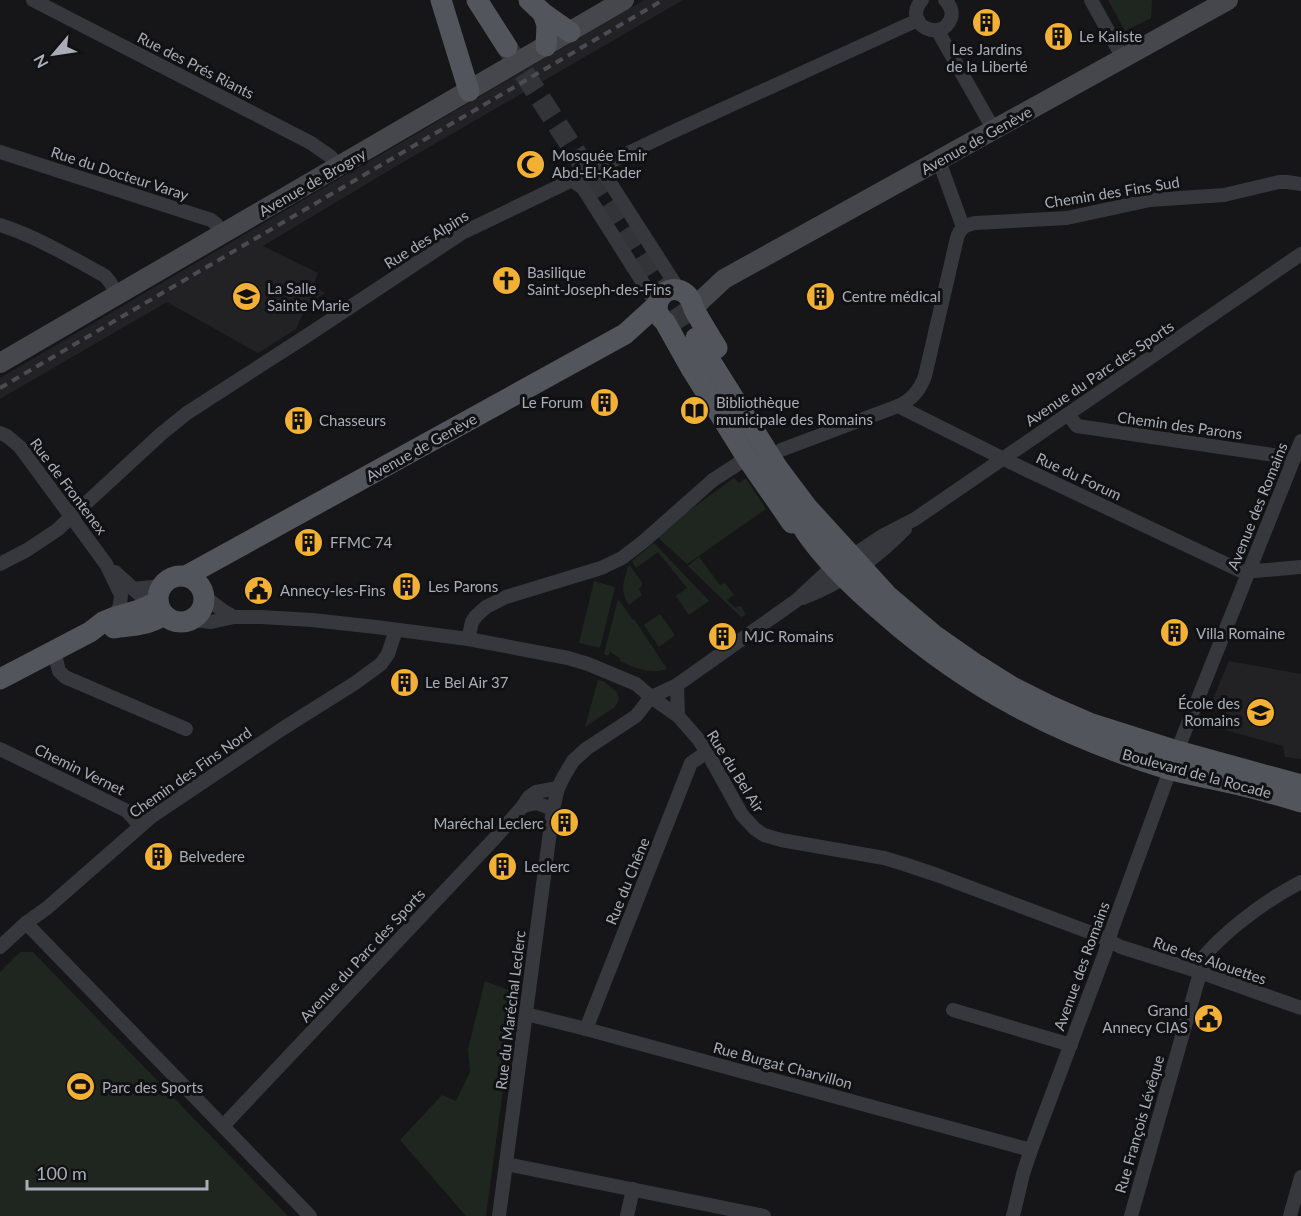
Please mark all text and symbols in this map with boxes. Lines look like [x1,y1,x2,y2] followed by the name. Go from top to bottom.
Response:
[971,6,1003,38] building icon: Les Jardins de la Liberté
[1042,20,1074,52] building icon: Le Kaliste
[24,24,84,84] north arrow
[1079,27,1142,45] place label: Le Kaliste
[135,28,257,102] street label: Rue des Prés Riants
[946,40,1028,75] place label: Les Jardins de la Liberté
[29,52,52,72] text: N
[917,102,1035,178] street label: Avenue de Genève
[49,142,191,204] street label: Rue du Docteur Varay
[255,144,369,220] street label: Avenue de Brogny
[552,146,648,181] place label: Mosquée Emir Abd-El-Kader
[515,148,547,180] mosque icon: Mosquée Emir Abd-El-Kader
[1043,172,1181,212] street label: Chemin des Fins Sud
[381,206,471,272] street label: Rue des Alpins
[527,263,671,298] place label: Basilique Saint-Joseph-des-Fins
[490,265,522,297] church icon: Basilique Saint-Joseph-des-Fins
[267,279,350,314] place label: La Salle Sainte Marie
[805,280,837,312] building icon: Centre médical
[230,281,262,313] school or university icon: La Salle Sainte Marie
[842,287,941,305] place label: Centre médical
[1021,317,1177,429] street label: Avenue du Parc des Sports
[588,386,620,418] building icon: Le Forum
[522,393,583,411] place label: Le Forum
[716,393,873,428] place label: Bibliothèque municipale des Romains
[679,395,711,427] library icon: Bibliothèque municipale des Romains
[282,404,314,436] building icon: Chasseurs
[1116,407,1244,443] street label: Chemin des Parons
[362,409,480,485] street label: Avenue de Genève
[319,411,386,429] place label: Chasseurs
[27,434,111,538] street label: Rue de Frontenex
[1223,440,1291,572] street label: Avenue des Romains
[1033,448,1125,504] street label: Rue du Forum
[293,526,325,558] building icon: FFMC 74
[330,533,392,551] place label: FFMC 74
[391,570,423,602] building icon: Les Parons
[243,574,275,606] public building icon: Annecy-les-Fins
[428,577,498,595] place label: Les Parons
[280,581,386,599] place label: Annecy-les-Fins
[1159,617,1191,649] building icon: Villa Romaine
[707,620,739,652] building icon: MJC Romains
[1196,624,1285,642] place label: Villa Romaine
[744,627,834,645] place label: MJC Romains
[388,666,420,698] building icon: Le Bel Air 37
[425,673,509,691] place label: Le Bel Air 37
[1178,694,1240,729] place label: École des Romains
[1245,696,1277,728] school or university icon: École des Romains
[125,723,255,821] street label: Chemin des Fins Nord
[704,727,769,816] street label: Rue du Bel Air
[32,739,129,799] street label: Chemin Vernet
[1121,744,1274,802] street label: Boulevard de la Rocade
[549,807,581,839] building icon: Maréchal Leclerc
[433,814,544,832] place label: Maréchal Leclerc
[601,835,653,927] street label: Rue du Chêne
[142,840,174,872] building icon: Belvedere
[179,847,245,865] place label: Belvedere
[487,850,519,882] building icon: Leclerc
[524,857,570,875] place label: Leclerc
[296,885,428,1025] street label: Avenue du Parc des Sports
[1049,899,1113,1033] street label: Avenue des Romains
[491,929,529,1091] street label: Rue du Maréchal Leclerc
[1151,932,1269,988] street label: Rue des Alouettes
[1102,1001,1188,1036] place label: Grand Annecy CIAS
[1193,1003,1225,1035] public building icon: Grand Annecy CIAS
[711,1038,855,1092] street label: Rue Burgat Charvillon
[1111,1053,1167,1195] street label: Rue François Lévêque
[65,1071,97,1103] sports icon: Parc des Sports
[102,1078,203,1096] place label: Parc des Sports
[27,1153,207,1191] scale bar
[36,1162,87,1184] text: 100 m

